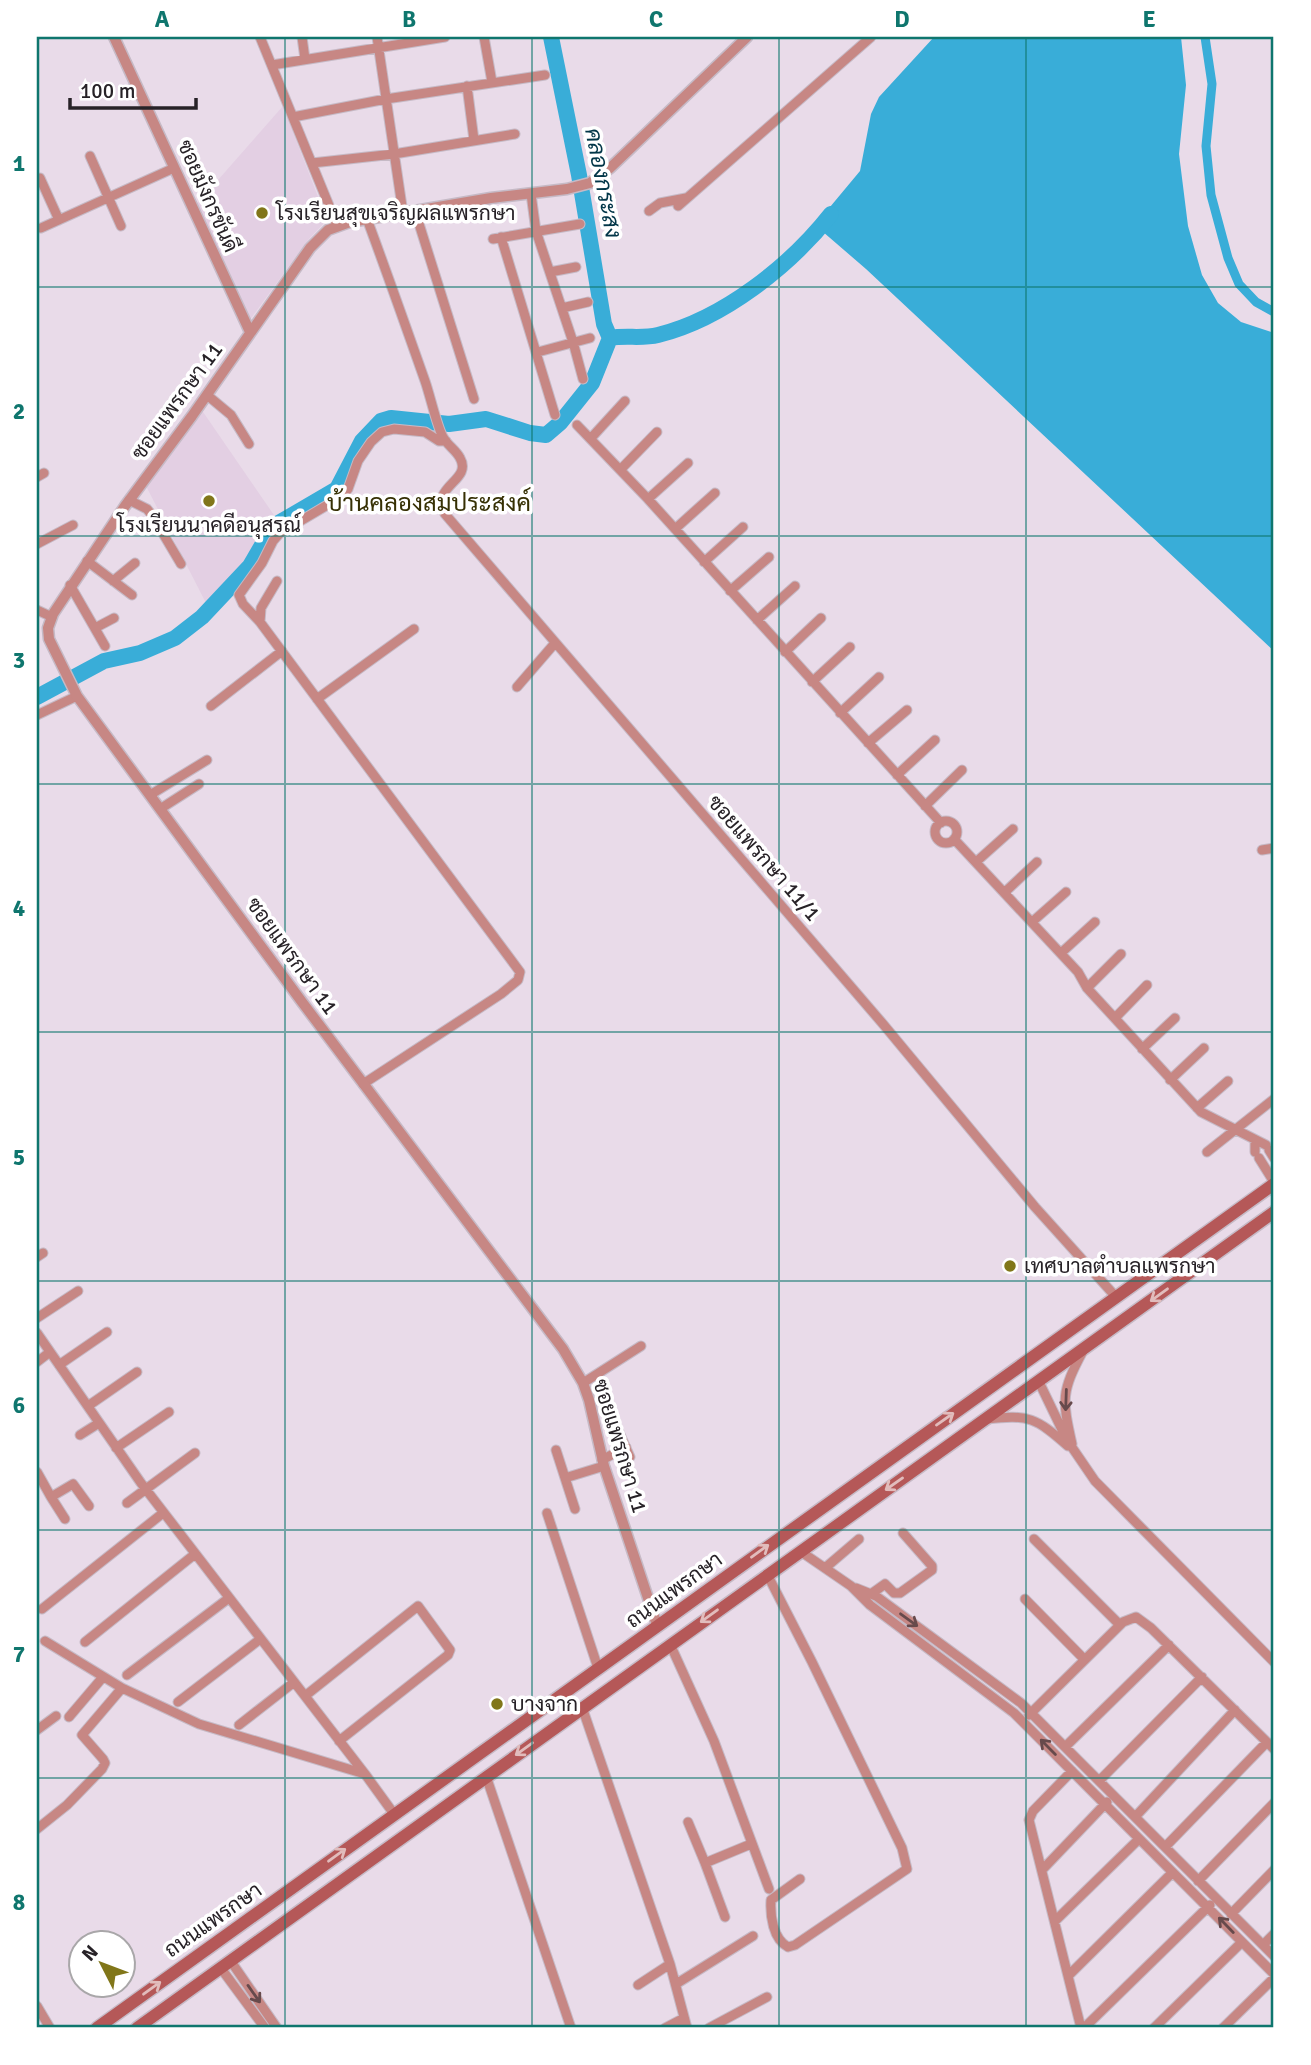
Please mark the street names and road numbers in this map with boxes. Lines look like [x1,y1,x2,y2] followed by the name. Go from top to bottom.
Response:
[172,136,244,256] street label: ซอยมังกรขันดี
[126,337,228,465] street label: ซอยแพรกษา 11
[702,790,826,926] street label: ซอยแพรกษา 11/1
[241,892,343,1020] street label: ซอยแพรกษา 11
[587,1376,653,1516] street label: ซอยแพรกษา 11
[621,1546,727,1634] street label: ถนนแพรกษา
[159,1877,267,1963] street label: ถนนแพรกษา

